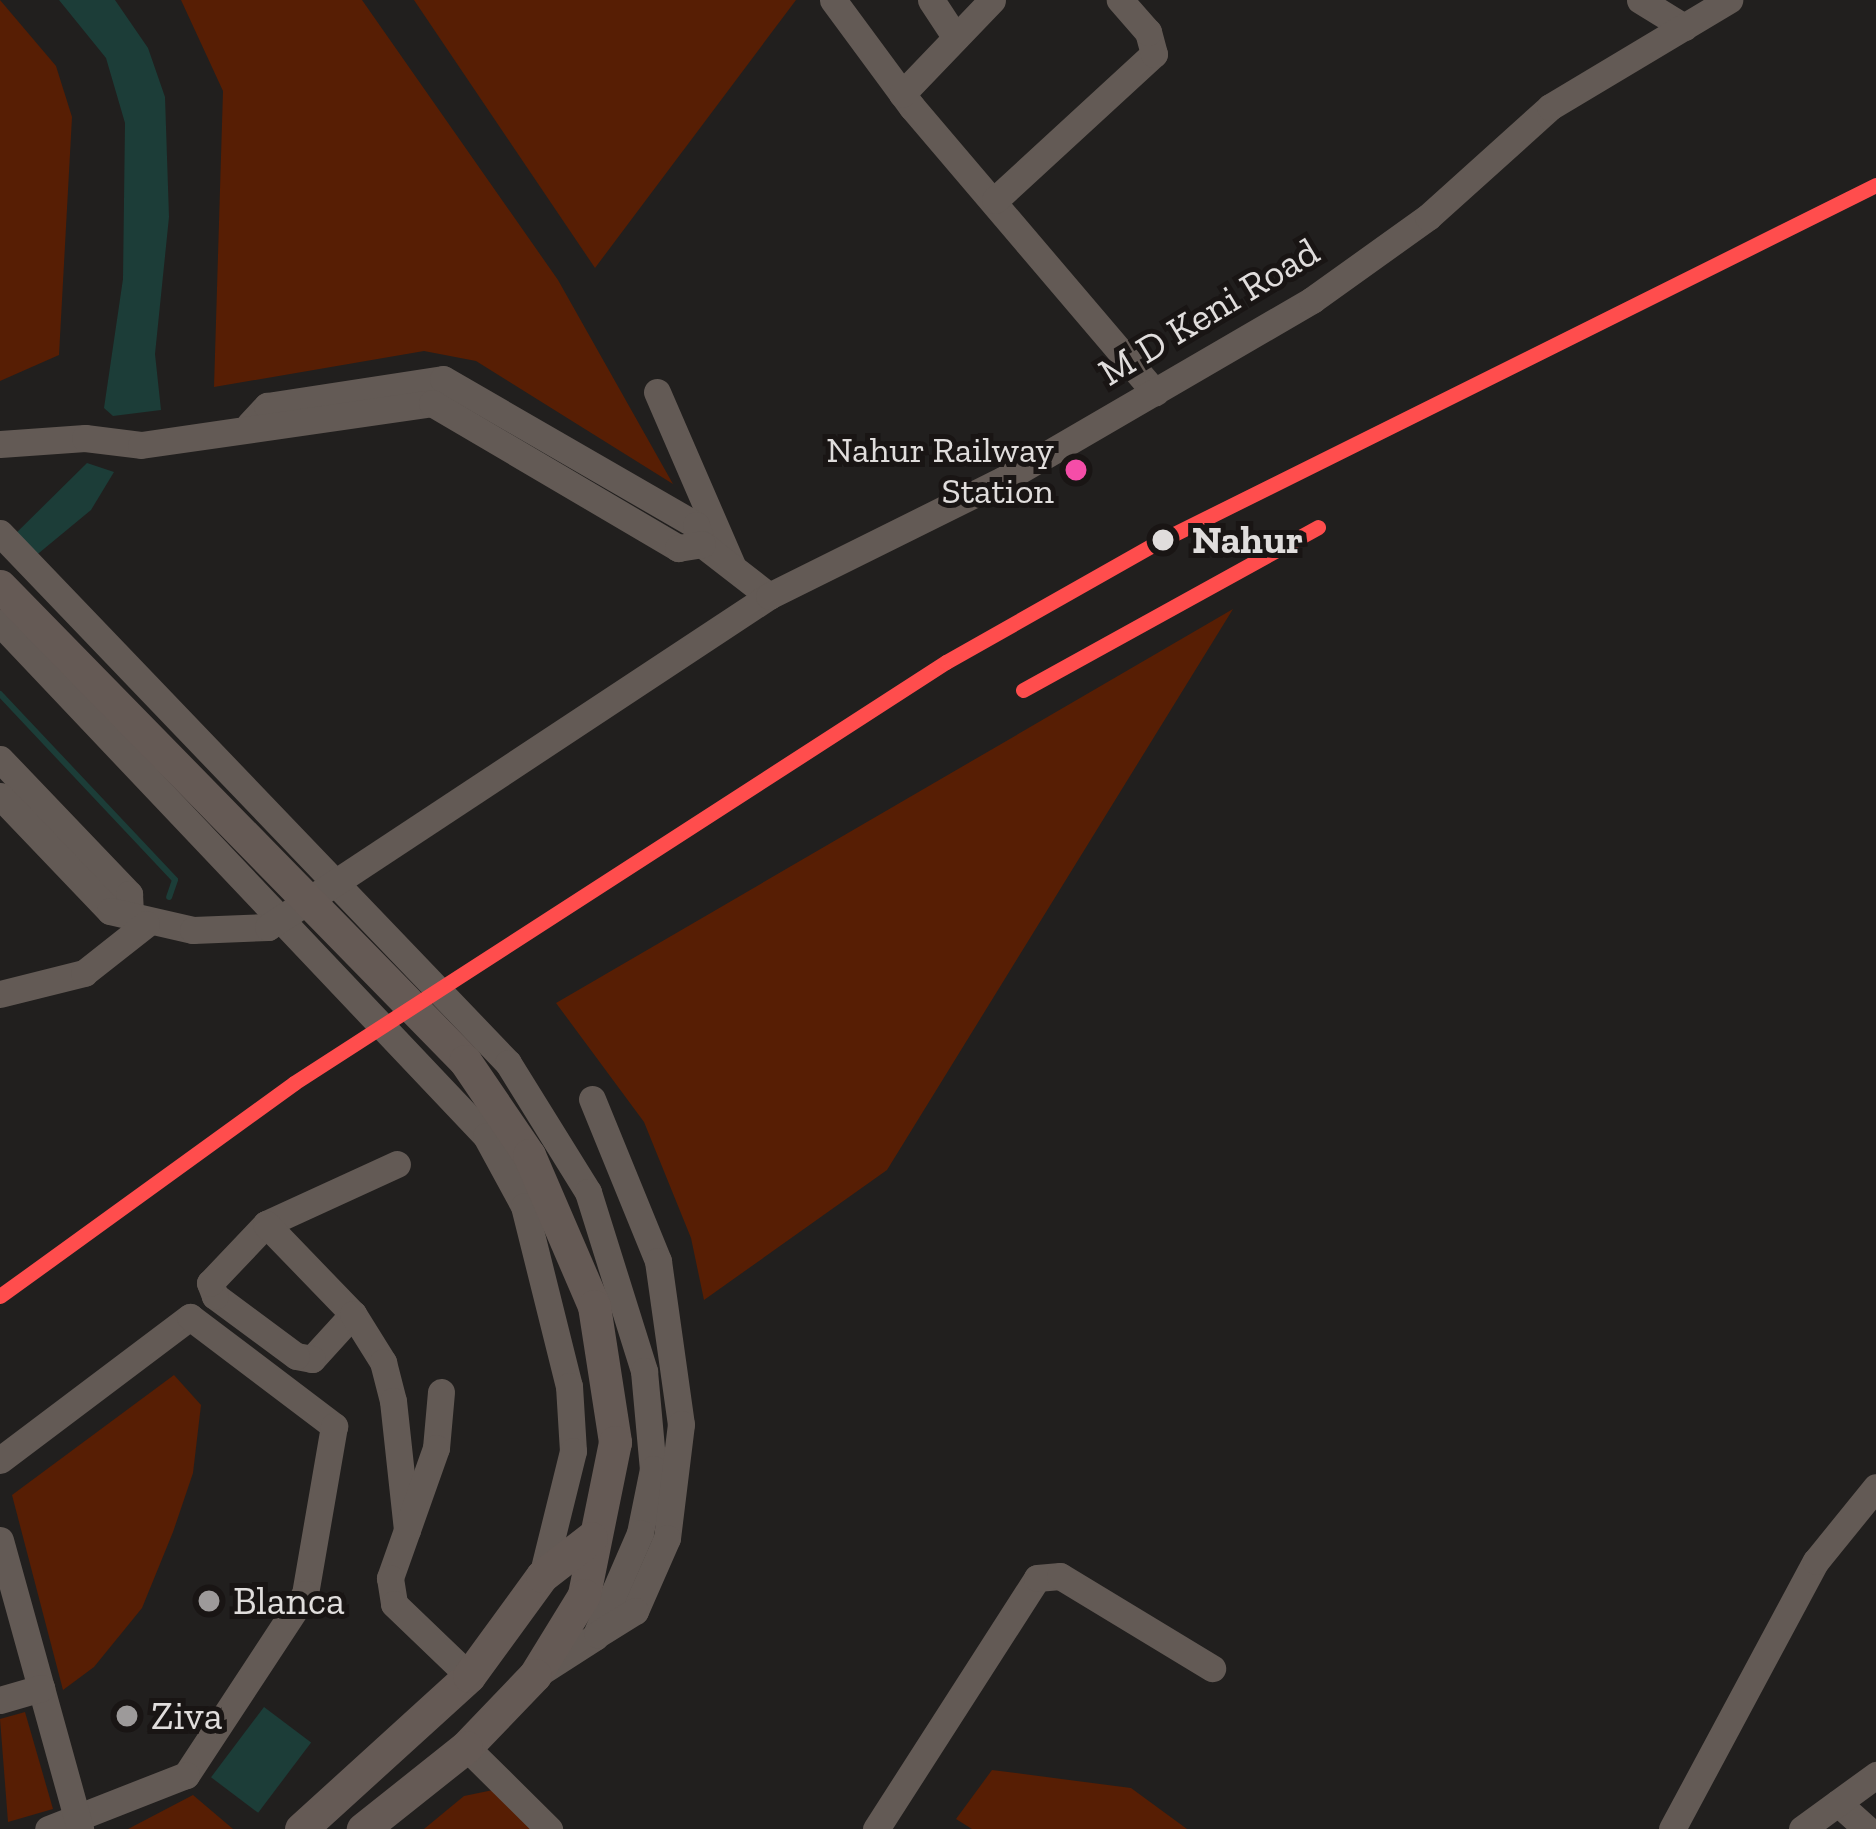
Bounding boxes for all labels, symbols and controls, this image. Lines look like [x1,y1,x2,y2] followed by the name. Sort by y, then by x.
[1091,228,1327,396] street label: M D Keni Road
[826,427,1054,512] place label: Nahur Railway Station
[1065,459,1087,481] marker: Nahur Railway Station
[1192,517,1303,563] place label: Nahur
[1146,523,1180,557] marker: Nahur
[233,1578,345,1624] place label: Blanca
[196,1588,222,1614] marker: Blanca
[151,1693,223,1739] place label: Ziva
[114,1703,140,1729] marker: Ziva

